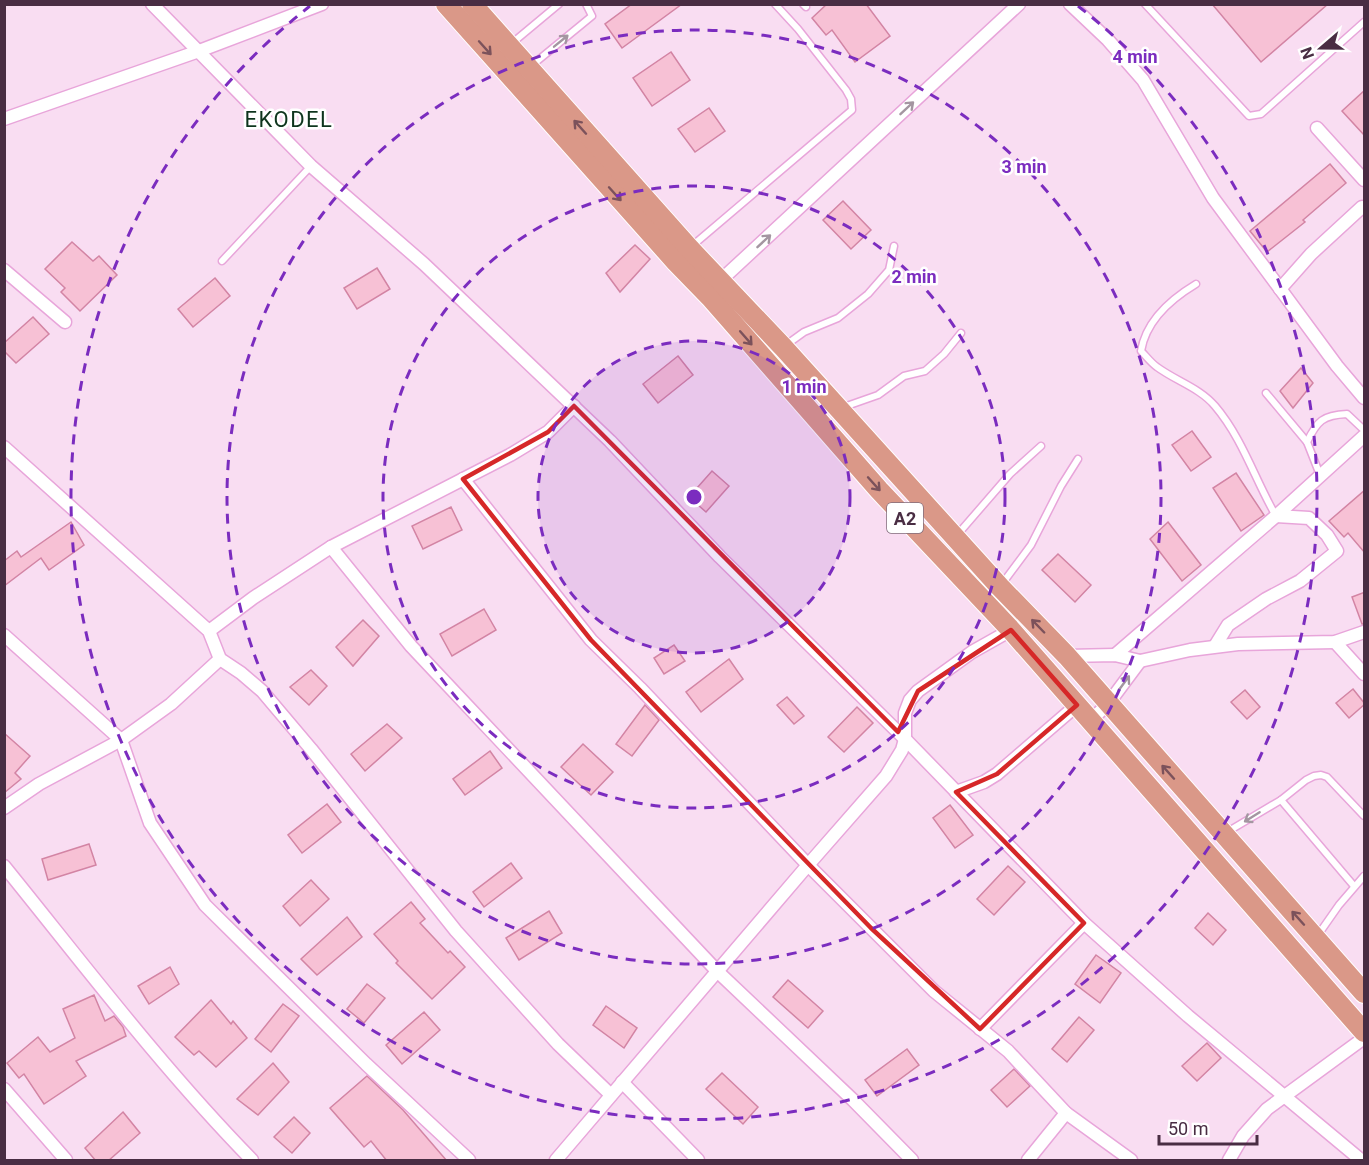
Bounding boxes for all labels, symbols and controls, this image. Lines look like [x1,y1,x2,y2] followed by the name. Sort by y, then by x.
[1291,18,1351,78] north arrow
[552,35,568,48] one-way arrow
[478,40,492,55] one-way arrow
[1297,44,1318,62] text: N
[1112,46,1158,67] text: 4 min
[899,101,914,115] one-way arrow
[245,107,333,132] district label: EKODEL
[573,119,587,134] one-way arrow
[1001,156,1047,177] text: 3 min
[608,186,622,201] one-way arrow
[756,234,771,248] one-way arrow
[891,266,937,287] text: 2 min
[739,330,753,345] one-way arrow
[781,376,827,397] text: 1 min
[867,476,881,491] one-way arrow
[684,487,704,507] centre of rings
[887,503,923,533] road number: A2
[1031,619,1046,634] one-way arrow
[1118,675,1130,691] one-way arrow
[1161,765,1175,780] one-way arrow
[1244,812,1261,824] one-way arrow
[1291,911,1305,926] one-way arrow
[1159,1108,1256,1146] scale bar
[1168,1118,1208,1139] text: 50 m

